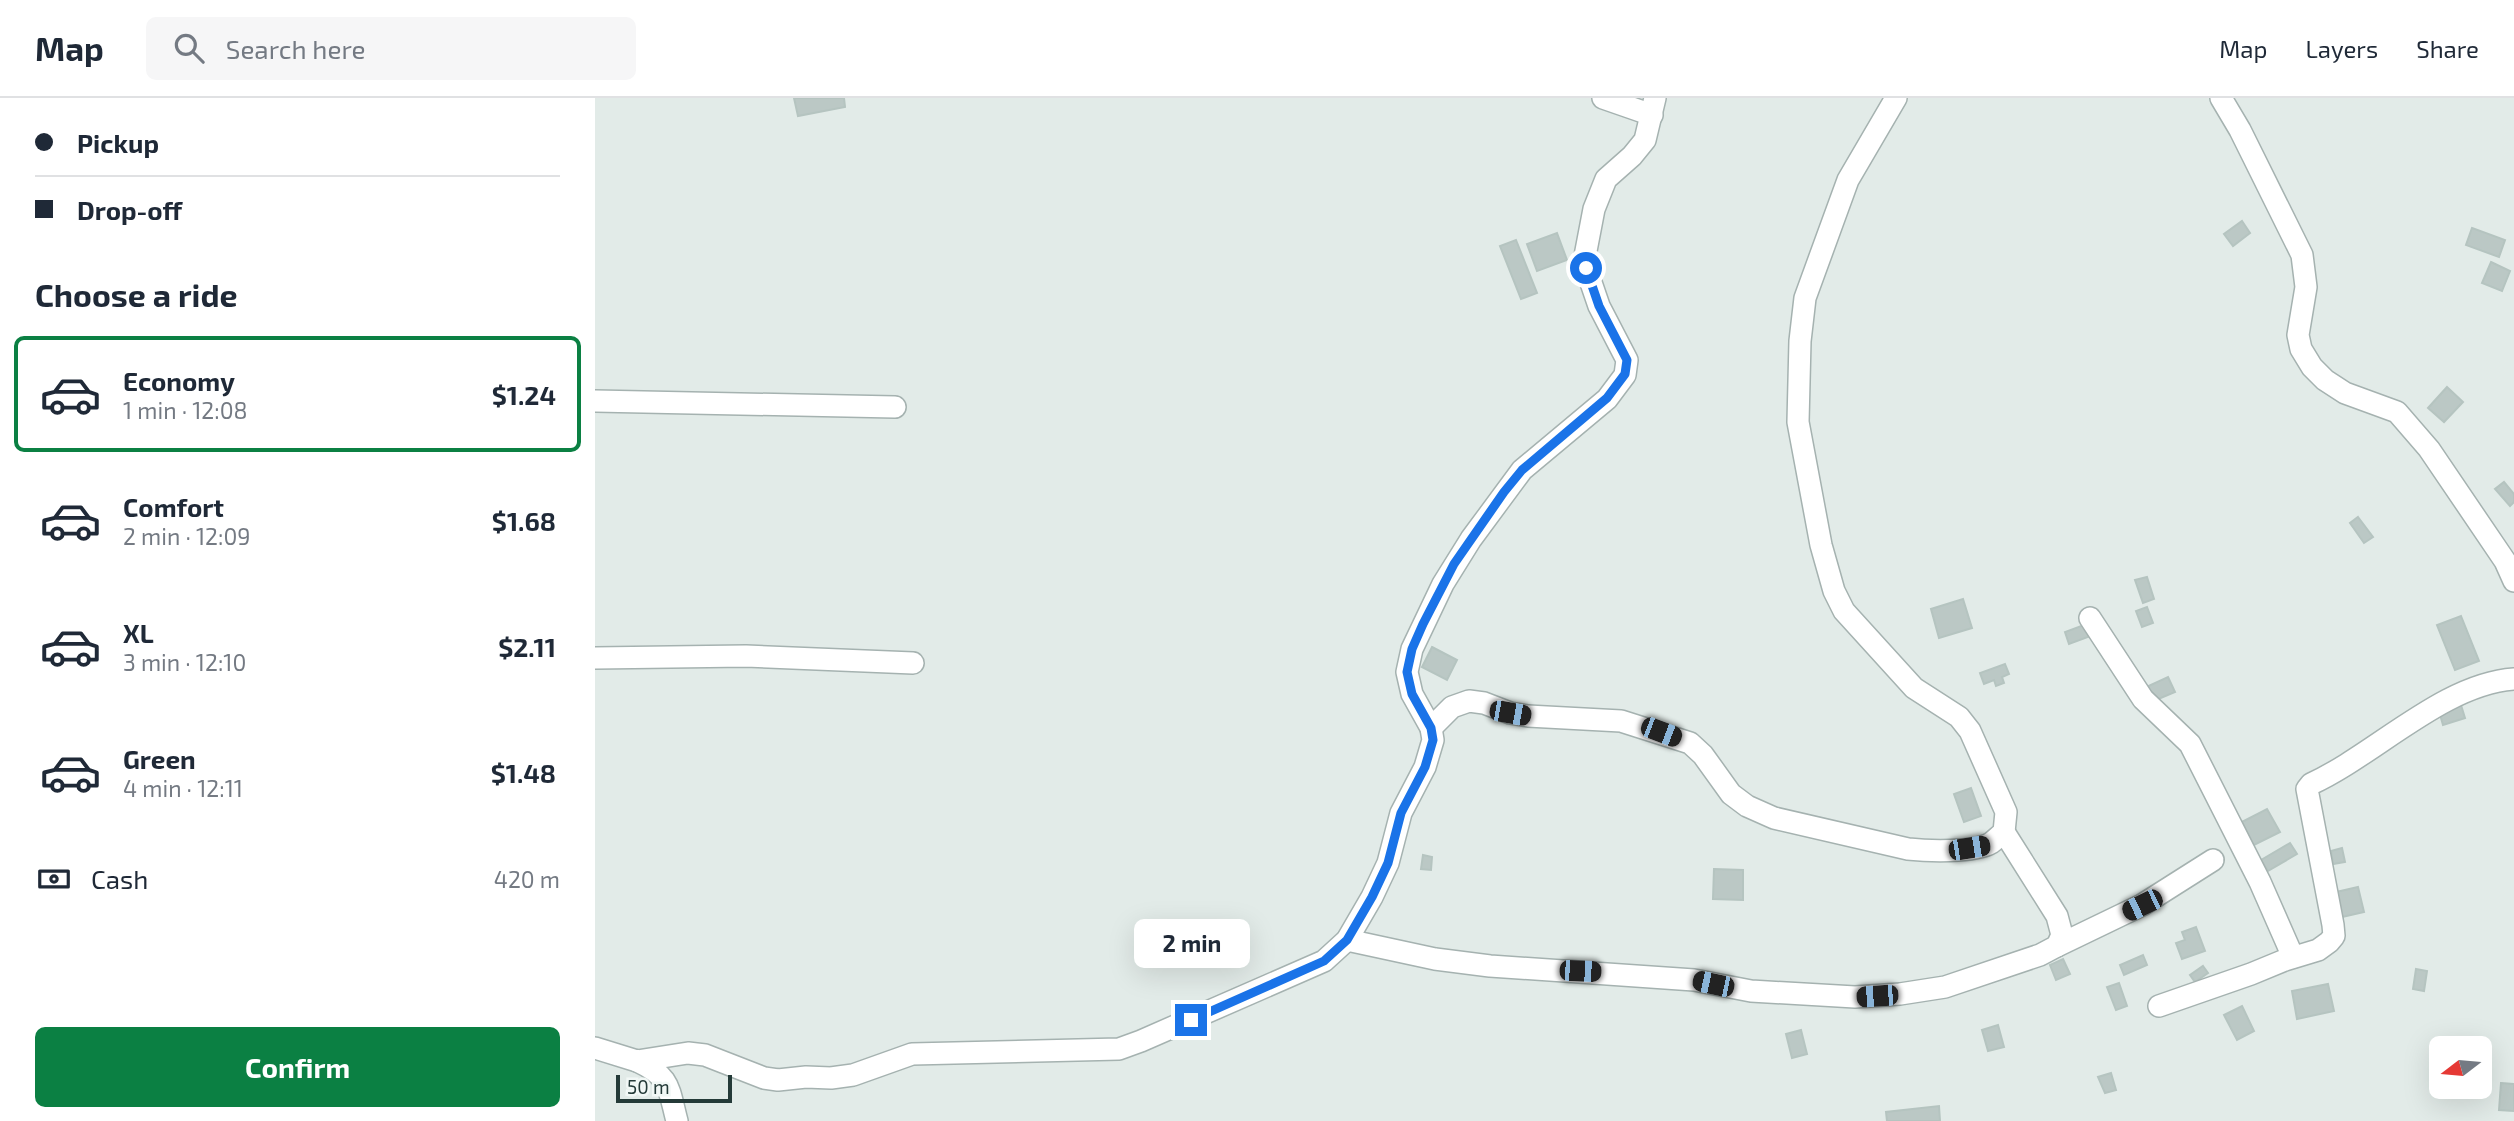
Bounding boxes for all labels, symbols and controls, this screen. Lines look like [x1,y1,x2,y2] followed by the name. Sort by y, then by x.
[146,17,636,80] search box
[35,28,104,68] text: Map
[170,29,208,67] icon: search
[226,33,365,64] text: Search here
[2219,34,2267,63] text: Map
[2305,34,2378,63] text: Layers
[2416,34,2479,63] text: Share
[77,127,159,158] text: Pickup
[77,194,182,225] text: Drop-off
[1570,252,1602,284] route start
[35,275,238,313] text: Choose a ride
[39,363,102,426] icon: car
[123,365,235,396] text: Economy
[492,379,556,410] text: $1.24
[123,396,248,424] text: 1 min · 12:08
[39,489,102,552] icon: car
[123,491,224,522] text: Comfort
[492,505,556,536] text: $1.68
[123,522,251,550] text: 2 min · 12:09
[39,615,102,678] icon: car
[123,617,154,648] text: XL
[498,631,556,662] text: $2.11
[123,648,246,676] text: 3 min · 12:10
[1488,699,1533,727] car
[1638,715,1685,749] car
[39,741,102,804] icon: car
[123,743,196,774] text: Green
[491,757,556,788] text: $1.48
[123,774,243,802] text: 4 min · 12:11
[1947,834,1992,862] car
[35,860,73,898] icon: cash
[91,863,148,894] text: Cash
[494,865,560,893] text: 420 m
[2119,886,2166,924] car
[1133,918,1249,968] callout: 2 min
[1163,929,1221,957] text: 2 min
[1559,960,1602,982] car
[1691,969,1736,999] car
[1856,984,1899,1008] car
[1175,1004,1207,1036] route end
[35,1027,560,1107] button: Confirm
[2429,1036,2492,1099] north arrow
[2429,1036,2492,1099] map controls
[616,1072,731,1104] scale bar
[627,1075,670,1098] text: 50 m

